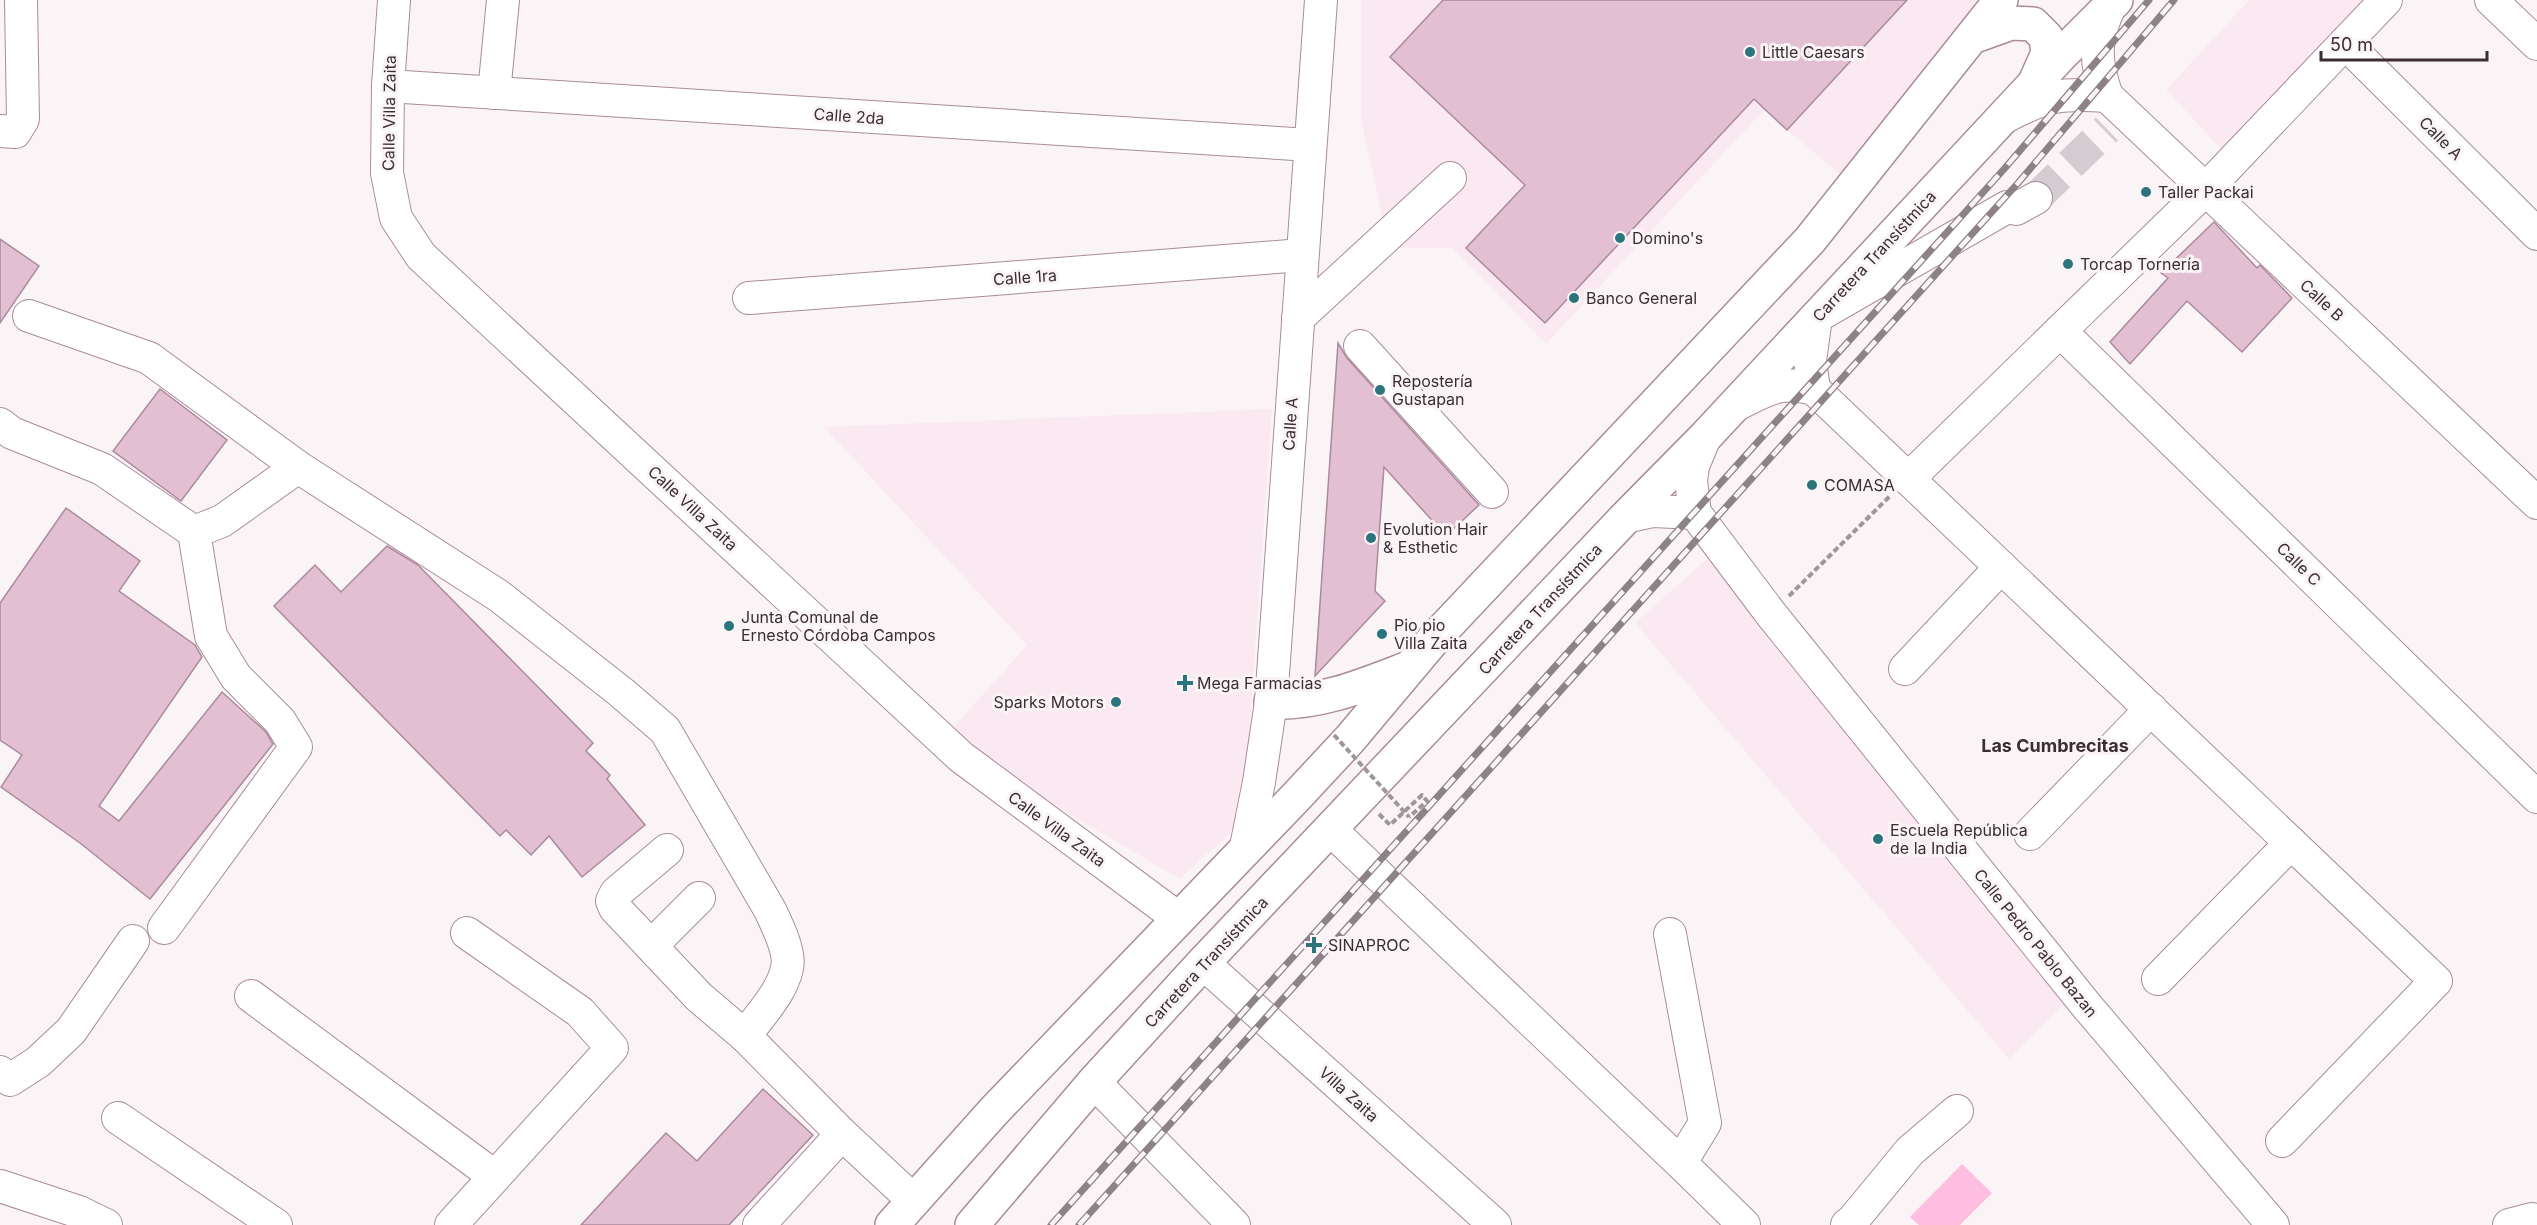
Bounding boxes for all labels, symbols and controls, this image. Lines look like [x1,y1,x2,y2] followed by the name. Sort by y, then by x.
[2321,24,2488,62] scale bar
[2330,34,2373,55] text: 50 m
[1762,42,1865,62] place label: Little Caesars
[1743,45,1757,59] marker: Little Caesars
[378,55,400,171] street label: Calle Villa Zaita
[813,104,885,128] street label: Calle 2da
[2415,112,2467,164] street label: Calle A
[2158,182,2254,202] place label: Taller Packai
[2139,185,2153,199] marker: Taller Packai
[1808,186,1940,326] street label: Carretera Transístmica
[1632,228,1703,248] place label: Domino's
[1613,231,1627,245] marker: Domino's
[2080,254,2200,274] place label: Torcap Tornería
[2061,257,2075,271] marker: Torcap Tornería
[992,265,1058,289] street label: Calle 1ra
[2296,275,2348,325] street label: Calle B
[1586,288,1697,308] place label: Banco General
[1567,291,1581,305] marker: Banco General
[1392,371,1473,409] place label: Repostería Gustapan
[1373,383,1387,397] marker: Repostería Gustapan
[1278,397,1302,451] street label: Calle A
[644,461,742,555] street label: Calle Villa Zaita
[1824,475,1895,495] place label: COMASA
[1805,478,1819,492] marker: COMASA
[1383,519,1488,557] place label: Evolution Hair & Esthetic
[1364,531,1378,545] marker: Evolution Hair & Esthetic
[2273,538,2325,590] street label: Calle C
[1474,539,1606,679] street label: Carretera Transístmica
[741,607,936,645] place label: Junta Comunal de Ernesto Córdoba Campos
[1394,615,1467,653] place label: Pio pio Villa Zaita
[722,619,736,633] marker: Junta Comunal de Ernesto Córdoba Campos
[1375,627,1389,641] marker: Pio pio Villa Zaita
[1197,673,1322,693] place label: Mega Farmacias
[1178,676,1192,690] marker: Mega Farmacias
[994,692,1104,712] place label: Sparks Motors
[1109,695,1123,709] marker: Sparks Motors
[1981,735,2129,756] district label: Las Cumbrecitas
[1004,787,1110,871] street label: Calle Villa Zaita
[1890,820,2028,858] place label: Escuela República de la India
[1871,832,1885,846] marker: Escuela República de la India
[1970,865,2102,1021] street label: Calle Pedro Pablo Bazan
[1140,892,1272,1032] street label: Carretera Transístmica
[1328,935,1410,955] place label: SINAPROC
[1305,936,1323,954] marker: SINAPROC
[1315,1062,1383,1126] street label: Villa Zaita

